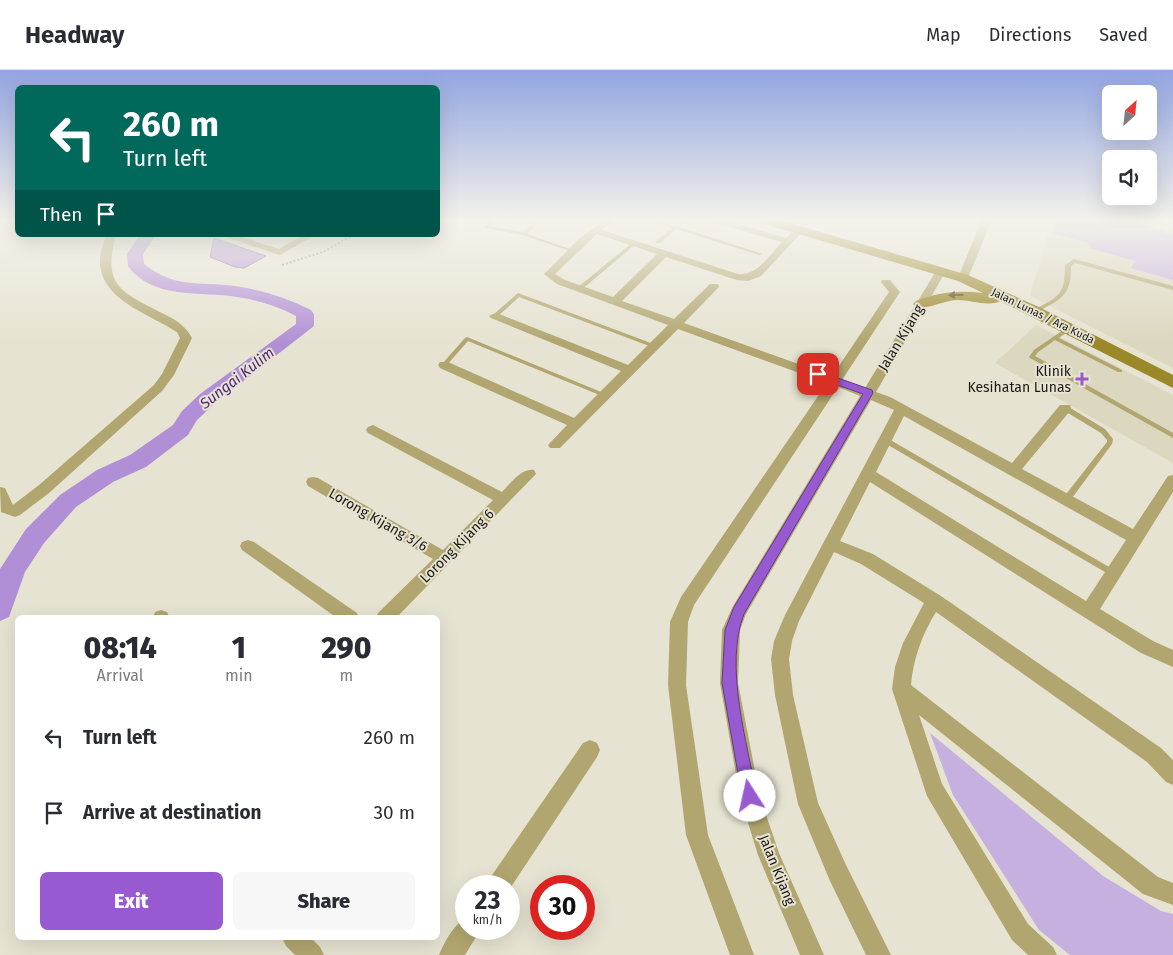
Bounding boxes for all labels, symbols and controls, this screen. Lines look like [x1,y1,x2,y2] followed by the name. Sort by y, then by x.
[25,21,124,49] text: Headway
[926,24,961,46] text: Map
[989,24,1071,46] text: Directions
[1099,24,1148,46] text: Saved
[1102,85,1158,140] north arrow
[1102,85,1157,205] map controls
[123,103,219,145] text: 260 m
[40,105,105,170] icon: left
[123,145,207,172] text: Turn left
[1102,150,1157,205] button: sound
[92,200,120,228] icon: arrive
[40,203,82,226] text: Then
[989,285,1097,347] street label: Jalan Lunas / Ara Kuda
[948,291,964,299] one-way arrow
[875,301,928,374] street label: Jalan Kijang
[196,343,278,413] water label: Sungai Kulim
[797,353,839,395] pin
[804,360,832,388] icon: arrive
[967,363,1072,396] place label: Klinik Kesihatan Lunas
[1075,372,1089,386] marker: Klinik Kesihatan Lunas
[326,485,430,555] street label: Lorong Kijang 3/6
[417,506,497,586] street label: Lorong Kijang 6
[83,630,157,666] text: 08:14
[232,630,246,666] text: 1
[321,630,372,666] text: 290
[97,666,144,685] text: Arrival
[225,666,253,685] text: min
[339,666,353,685] text: m
[40,724,68,752] icon: left
[83,726,157,749] text: Turn left
[364,726,415,749] text: 260 m
[723,769,775,821] position arrow
[40,799,68,827] icon: arrive
[83,801,262,824] text: Arrive at destination
[374,801,415,824] text: 30 m
[755,832,799,908] street label: Jalan Kijang
[40,872,223,930] button: Exit
[233,872,415,930] button: Share
[530,875,595,940] speed limit sign: 30
[475,886,500,916] text: 23
[473,913,502,927] text: km/h

